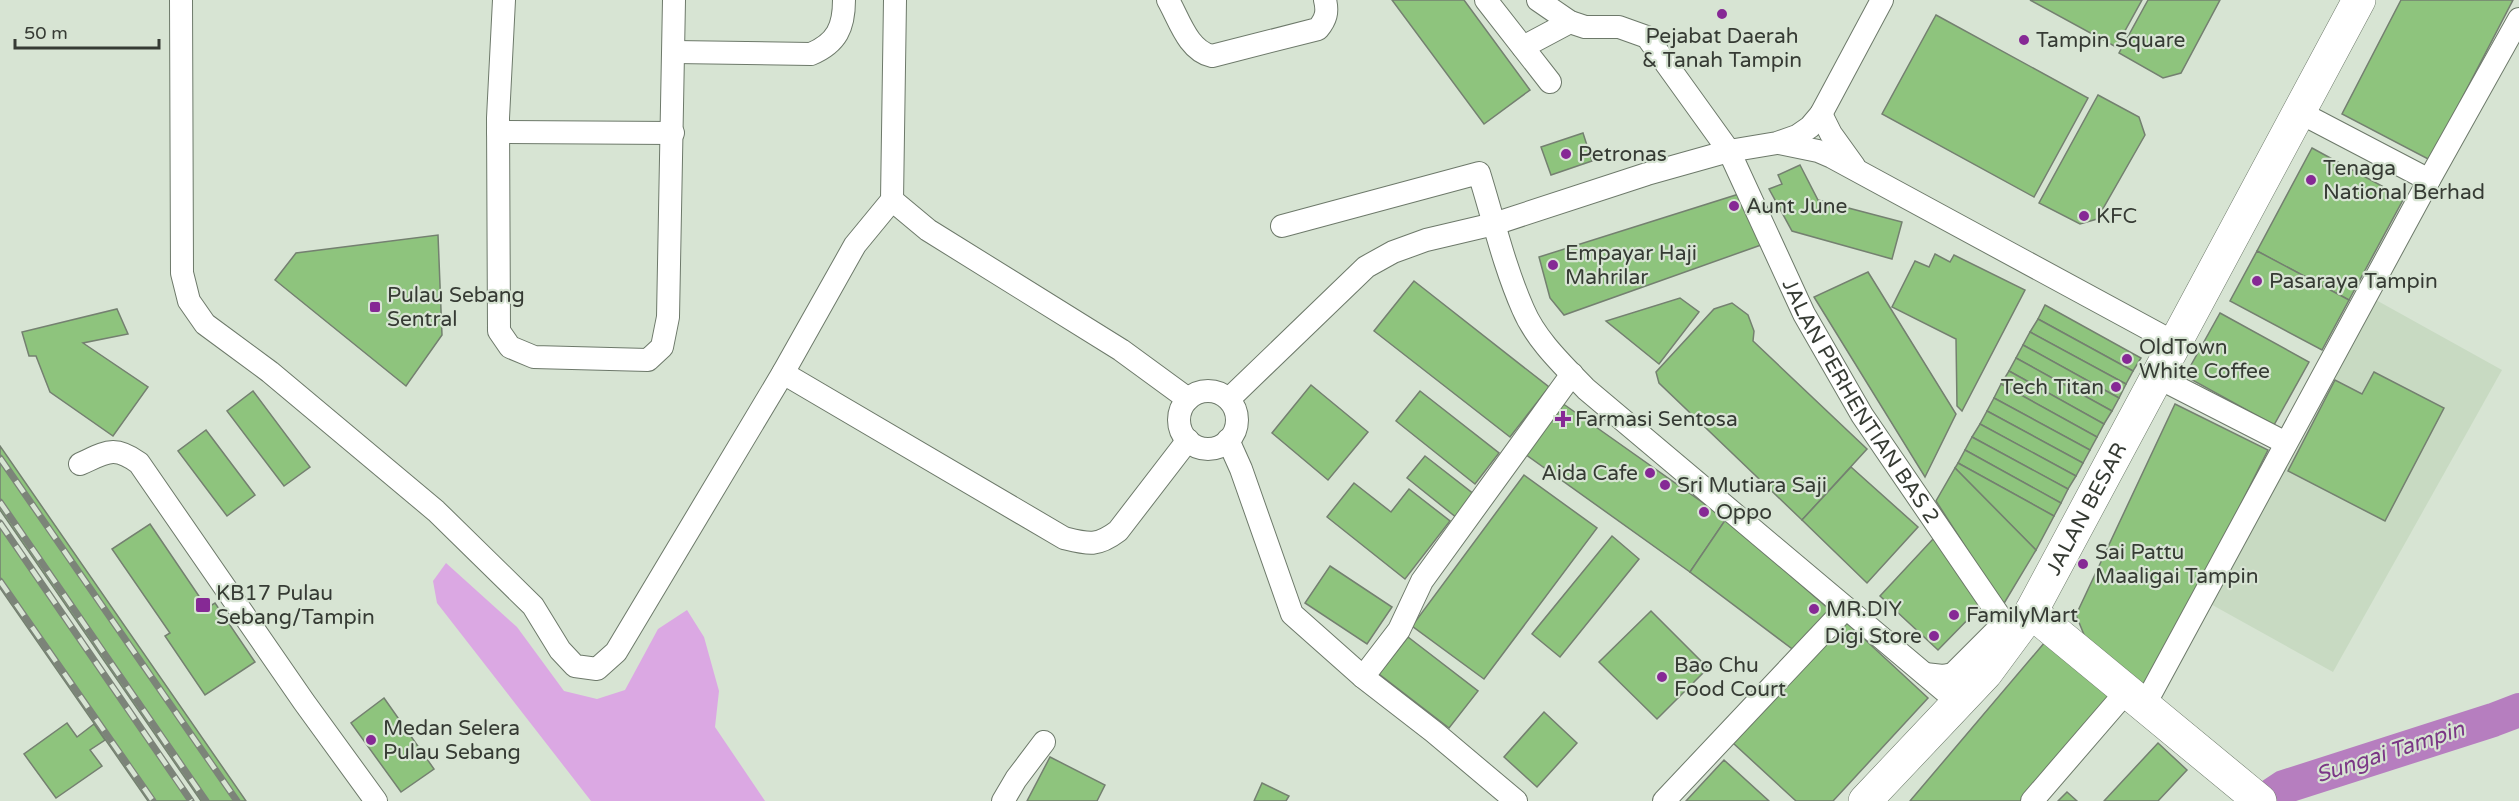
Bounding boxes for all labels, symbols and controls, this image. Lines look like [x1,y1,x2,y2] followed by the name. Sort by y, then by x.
[1715,7,1729,21] marker: Pejabat Daerah & Tanah Tampin
[15,12,159,50] scale bar
[24,22,68,44] text: 50 m
[1642,24,1802,73] place label: Pejabat Daerah & Tanah Tampin
[2036,28,2185,53] place label: Tampin Square
[2017,33,2031,47] marker: Tampin Square
[1578,142,1667,167] place label: Petronas
[1559,147,1573,161] marker: Petronas
[2323,156,2485,205] place label: Tenaga National Berhad
[2304,173,2318,187] marker: Tenaga National Berhad
[1746,194,1848,219] place label: Aunt June
[1727,199,1741,213] marker: Aunt June
[2096,204,2137,229] place label: KFC
[2077,209,2091,223] marker: KFC
[1565,241,1697,290] place label: Empayar Haji Mahrilar
[1546,258,1560,272] marker: Empayar Haji Mahrilar
[2269,269,2438,294] place label: Pasaraya Tampin
[2250,274,2264,288] marker: Pasaraya Tampin
[1777,275,1945,528] street label: JALAN PERHENTIAN BAS 2
[387,283,525,332] place label: Pulau Sebang Sentral
[368,300,382,314] marker: Pulau Sebang Sentral
[2139,335,2270,384] place label: OldTown White Coffee
[2120,352,2134,366] marker: OldTown White Coffee
[2001,375,2104,400] place label: Tech Titan
[2109,380,2123,394] marker: Tech Titan
[1575,407,1738,432] place label: Farmasi Sentosa
[1556,412,1570,426] marker: Farmasi Sentosa
[2041,438,2132,579] street label: JALAN BESAR
[1541,461,1638,486] place label: Aida Cafe
[1643,466,1657,480] marker: Aida Cafe
[1677,473,1827,498] place label: Sri Mutiara Saji
[1658,478,1672,492] marker: Sri Mutiara Saji
[1716,500,1772,525] place label: Oppo
[1697,505,1711,519] marker: Oppo
[2095,540,2259,589] place label: Sai Pattu Maaligai Tampin
[2076,557,2090,571] marker: Sai Pattu Maaligai Tampin
[216,581,375,630] place label: KB17 Pulau Sebang/Tampin
[194,596,212,614] marker: KB17 Pulau Sebang/Tampin
[1826,597,1902,622] place label: MR.DIY
[1807,602,1821,616] marker: MR.DIY
[1966,603,2078,628] place label: FamilyMart
[1947,608,1961,622] marker: FamilyMart
[1825,624,1922,649] place label: Digi Store
[1927,629,1941,643] marker: Digi Store
[1674,653,1786,702] place label: Bao Chu Food Court
[1655,670,1669,684] marker: Bao Chu Food Court
[383,716,521,765] place label: Medan Selera Pulau Sebang
[2312,716,2468,788] water label: Sungai Tampin
[364,733,378,747] marker: Medan Selera Pulau Sebang

